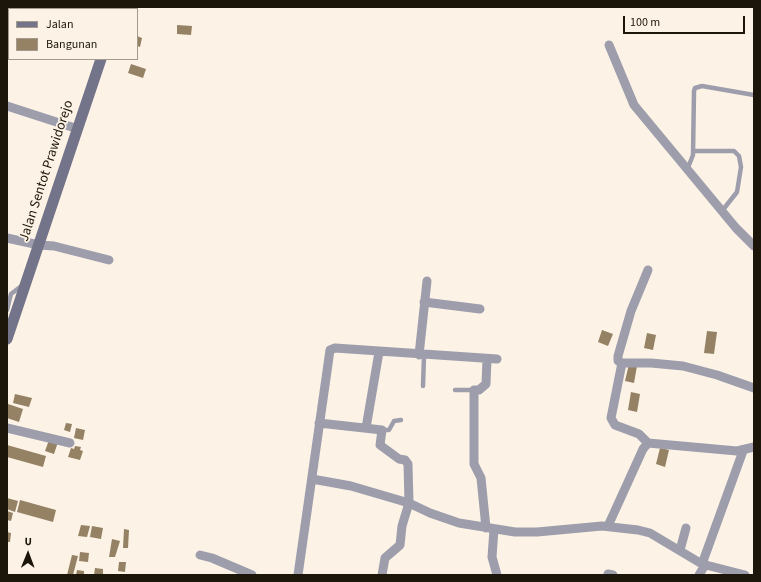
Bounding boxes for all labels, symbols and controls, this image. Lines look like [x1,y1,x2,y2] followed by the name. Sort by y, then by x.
[8,8,138,60] legend
[625,8,747,34] scale bar
[630,14,660,31] text: 100 m
[46,16,73,33] text: Jalan
[46,36,97,53] text: Bangunan
[16,98,78,244] street label: Jalan Sentot Prawidorejo
[8,534,48,574] north arrow
[24,534,32,549] text: U

